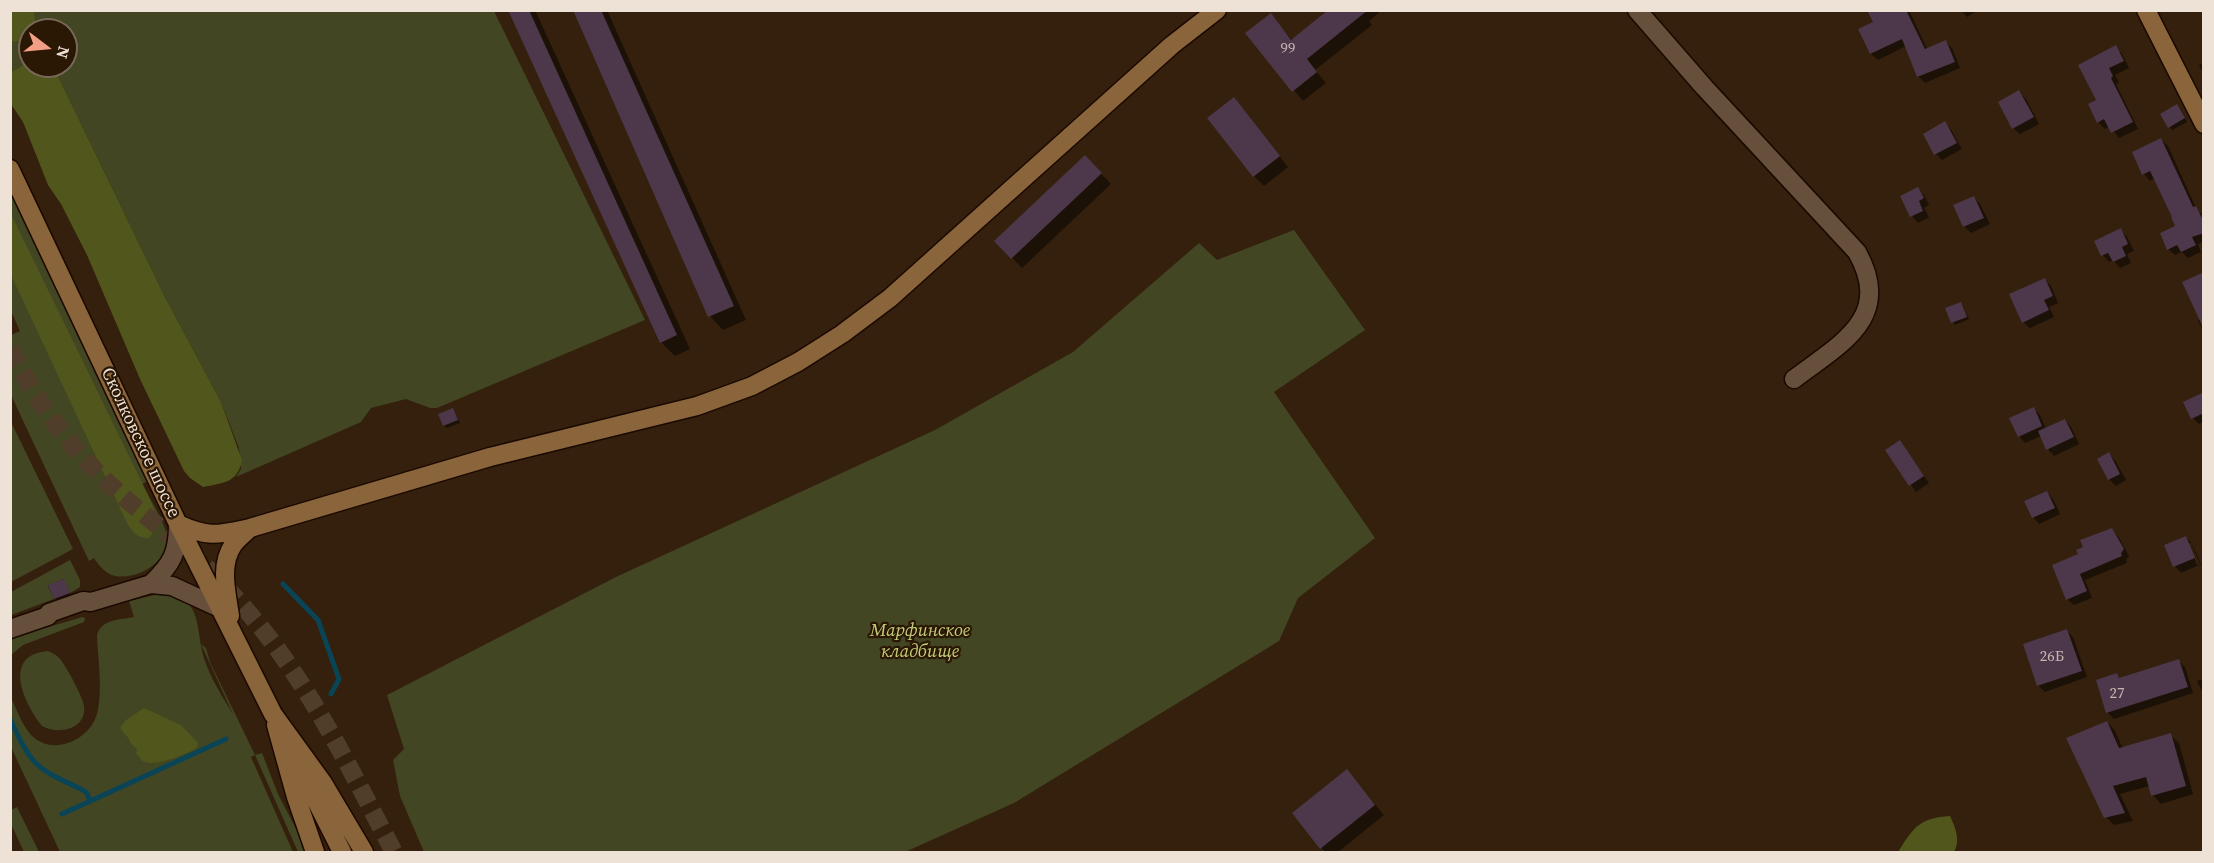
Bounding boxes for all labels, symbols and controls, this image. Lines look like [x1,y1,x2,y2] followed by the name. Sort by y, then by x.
[18,18,78,78] north arrow
[1281,40,1295,58] house number: 99
[51,44,76,61] text: N
[96,365,184,521] street label: Сколковское шоссе
[870,620,970,662] park label: Марфинское кладбище
[2040,648,2064,666] house number: 26Б
[2110,685,2124,703] house number: 27

